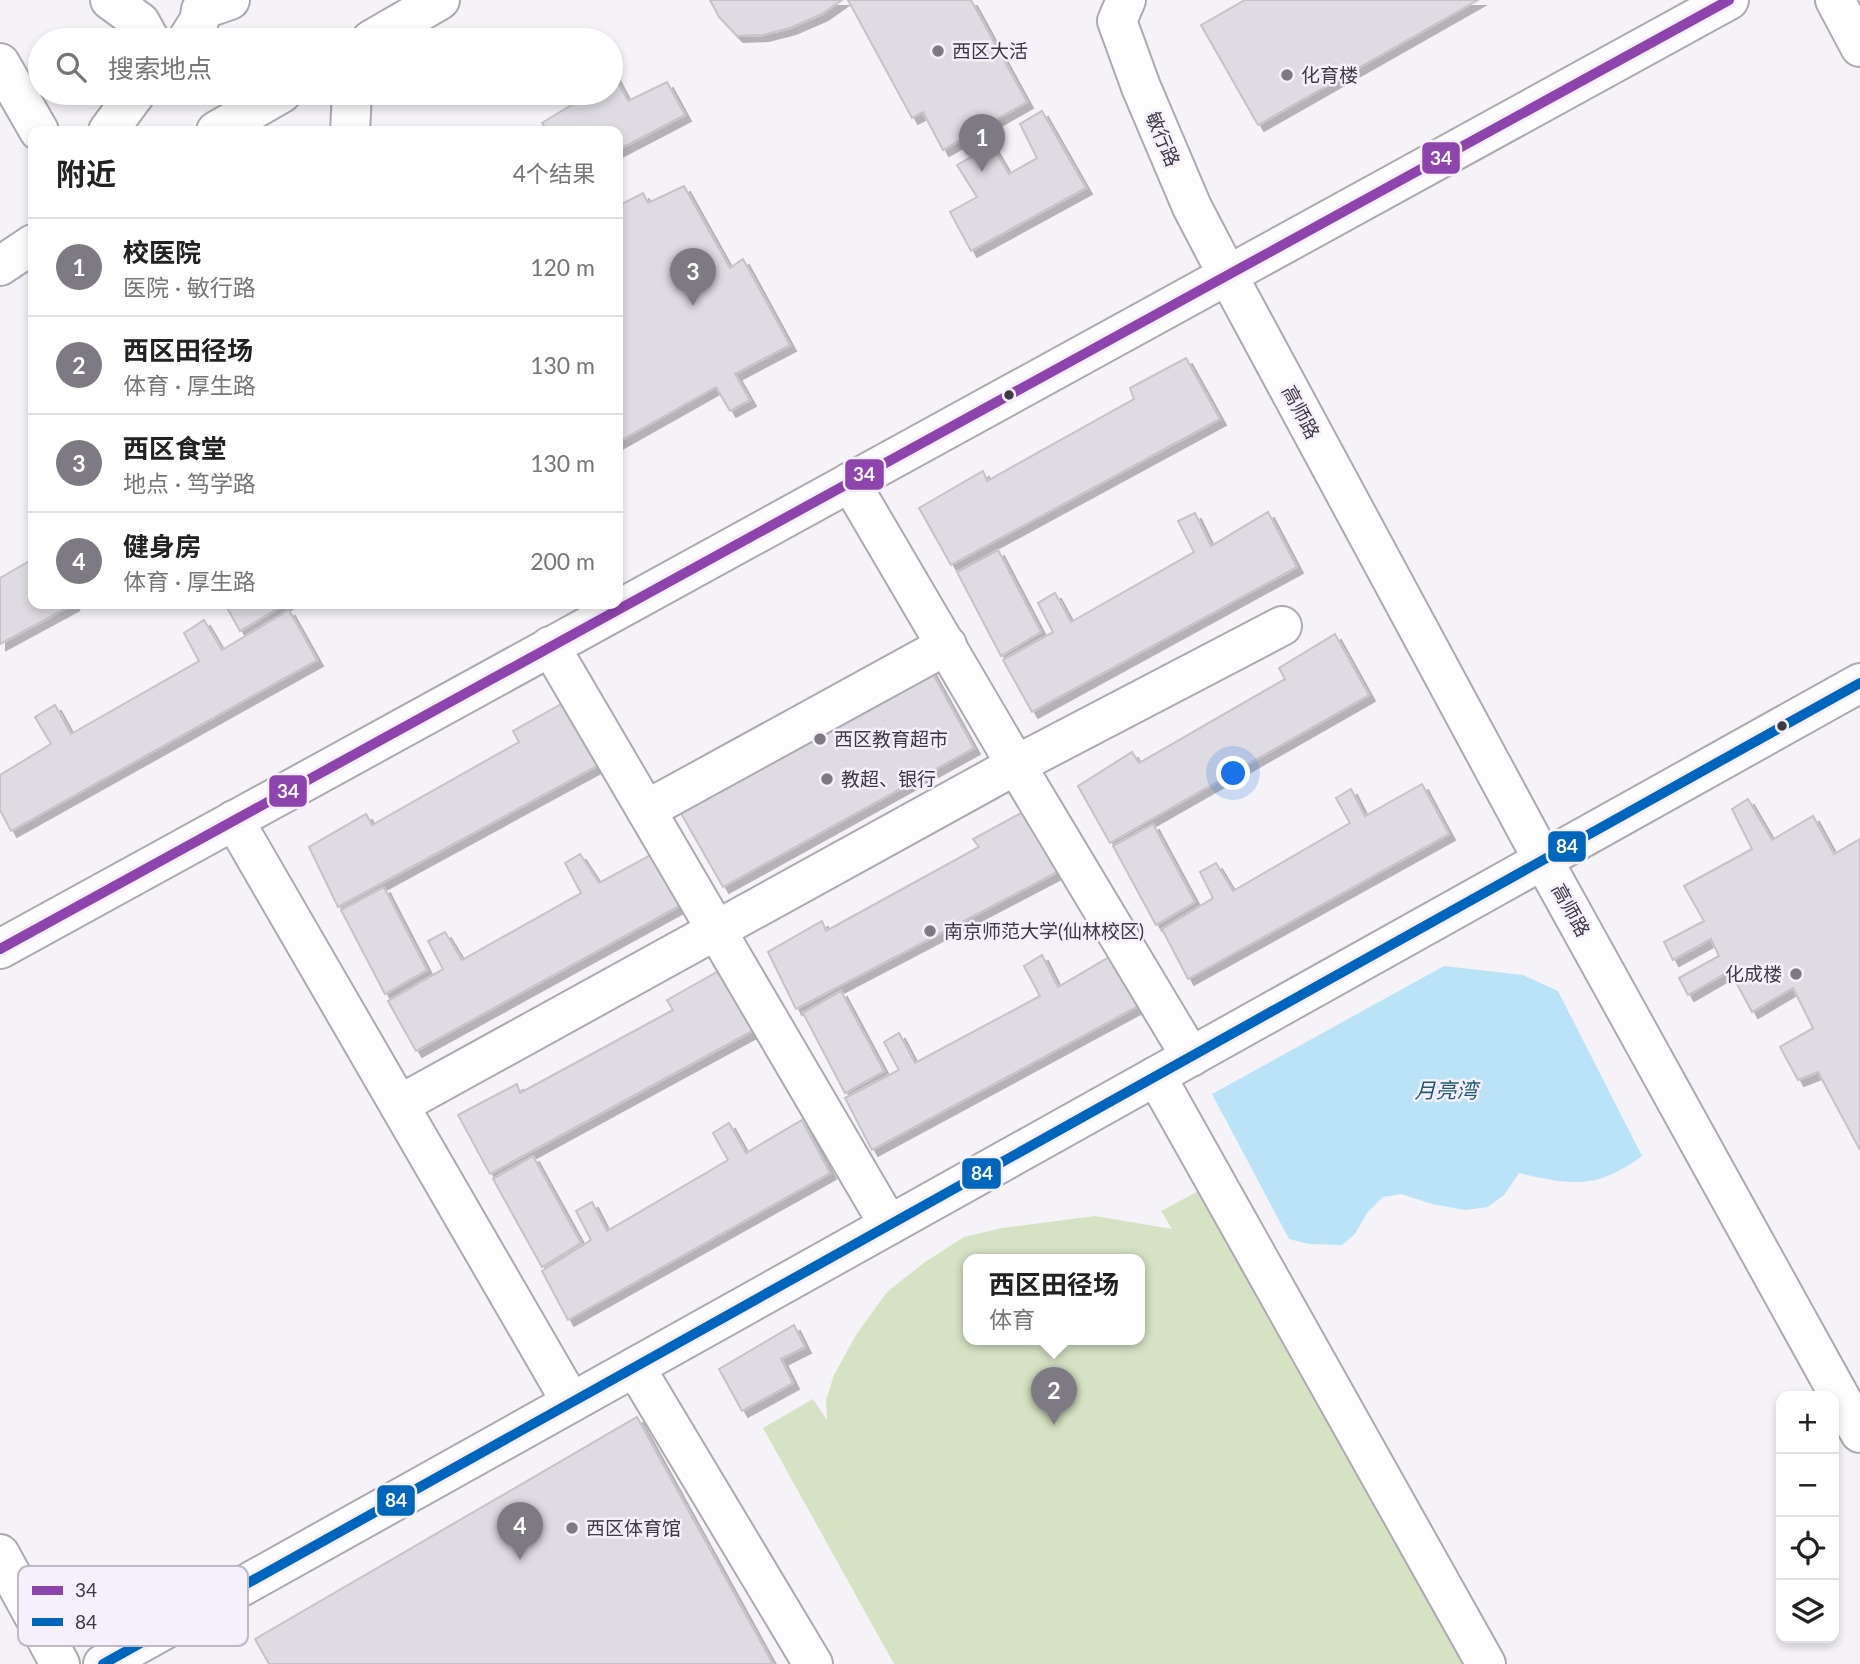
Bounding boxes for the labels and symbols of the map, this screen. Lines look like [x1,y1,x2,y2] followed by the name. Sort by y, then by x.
[952,39,1028,62] place label: 西区大活
[930,43,946,59] marker: 西区大活
[1301,63,1358,86] place label: 化育楼
[1279,67,1295,83] marker: 化育楼
[1142,108,1185,170] street label: 敏行路
[959,114,1005,172] pin: 1
[1421,141,1461,175] line badge: 34
[1430,146,1452,169] text: 34
[670,248,716,306] pin: 3
[1278,381,1325,442] street label: 高师路
[1002,388,1016,402] unlabelled marker
[844,458,885,491] line badge: 34
[853,462,875,485] text: 34
[1775,719,1789,733] unlabelled marker
[834,727,948,750] place label: 西区教育超市
[812,731,828,747] marker: 西区教育超市
[1216,756,1250,790] your location
[841,767,936,790] place label: 教超、银行
[819,771,835,787] marker: 教超、银行
[268,774,308,808] line badge: 34
[277,779,299,802] text: 34
[1547,830,1587,863] line badge: 84
[1556,834,1578,857] text: 84
[1548,879,1595,940] street label: 高师路
[944,919,1144,942] place label: 南京师范大学(仙林校区)
[922,923,938,939] marker: 南京师范大学(仙林校区)
[1725,962,1782,985] place label: 化成楼
[1788,966,1804,982] marker: 化成楼
[1415,1077,1480,1102] water label: 月亮湾
[961,1157,1002,1190] line badge: 84
[971,1161,993,1184] text: 84
[1031,1367,1077,1425] pin: 2
[376,1484,416,1517] line badge: 84
[385,1488,407,1511] text: 84
[497,1502,543,1560] pin: 4
[586,1516,681,1539] place label: 西区体育馆
[564,1520,580,1536] marker: 西区体育馆
[18,1566,248,1646] legend
[75,1578,97,1601] text: 34
[75,1610,97,1633] text: 84

